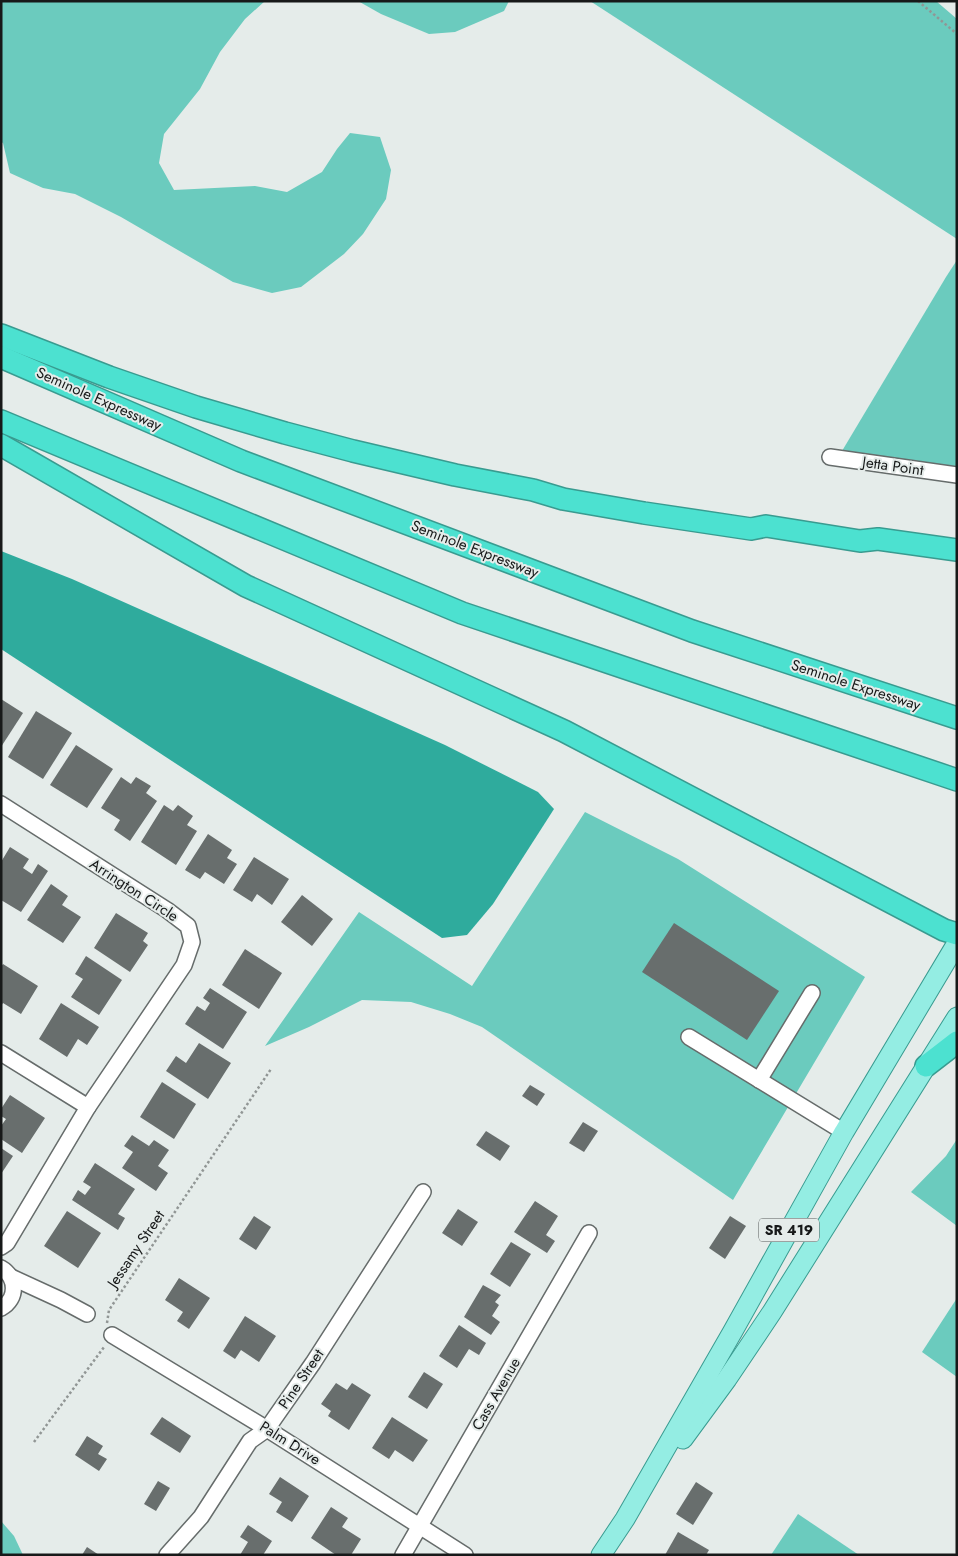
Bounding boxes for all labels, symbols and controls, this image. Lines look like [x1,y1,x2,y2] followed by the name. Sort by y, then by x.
[33,361,165,437] street label: Seminole Expressway
[859,451,925,481] street label: Jetta Point
[408,515,542,584] street label: Seminole Expressway
[788,654,924,716] street label: Seminole Expressway
[85,853,183,927] street label: Arrington Circle
[101,1206,170,1294] street label: Jessamy Street
[759,1218,819,1242] road number: SR 419
[273,1344,329,1413] street label: Pine Street
[466,1353,526,1434] street label: Cass Avenue
[255,1416,325,1470] street label: Palm Drive

